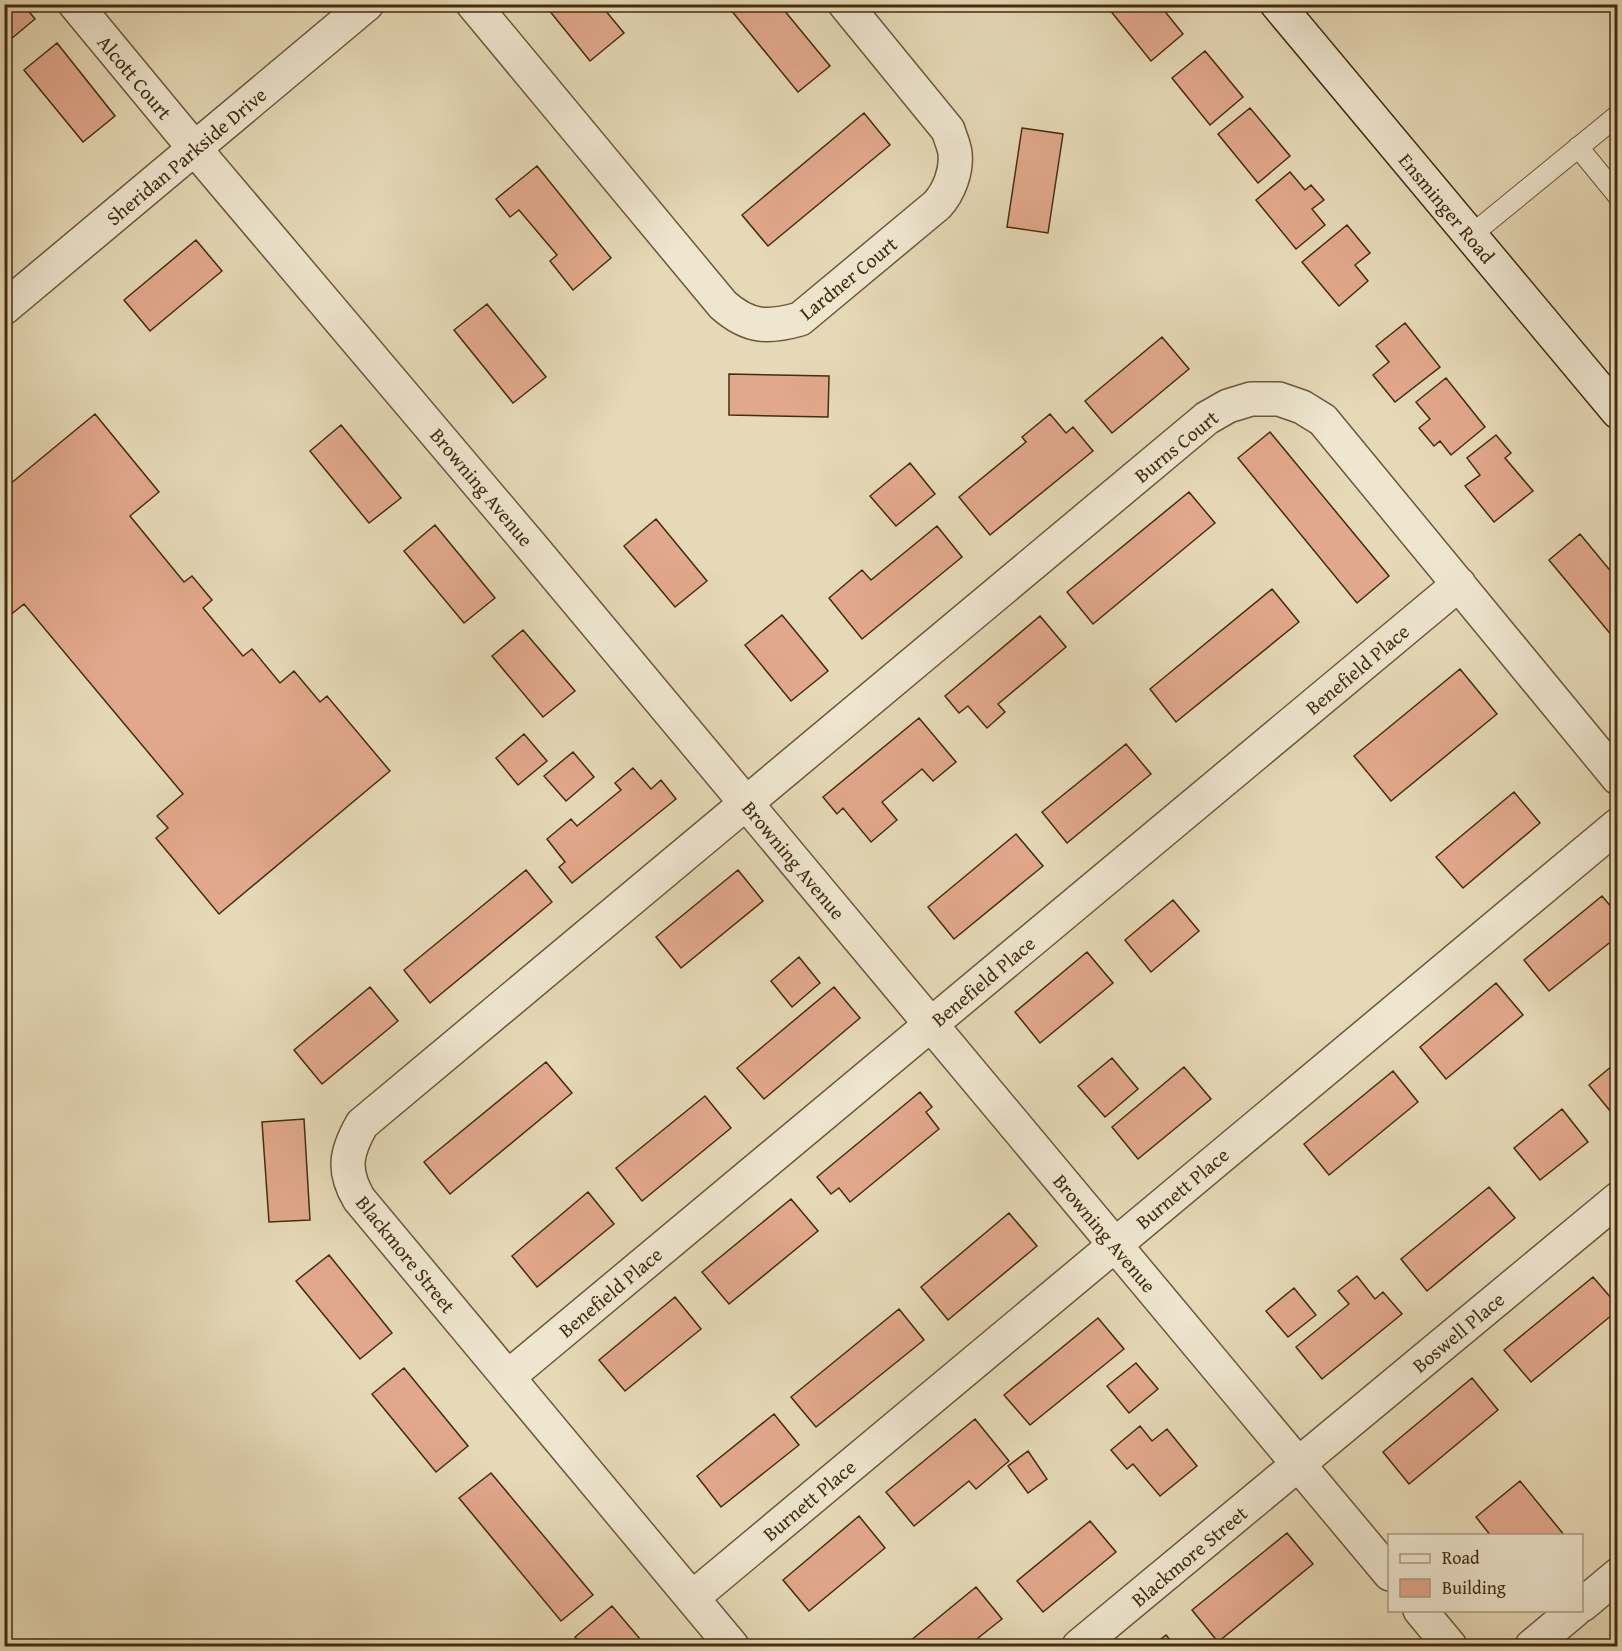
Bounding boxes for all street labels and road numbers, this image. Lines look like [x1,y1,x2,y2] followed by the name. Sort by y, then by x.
[91,28,179,126] street label: Alcott Court
[100,80,272,232] street label: Sheridan Parkside Drive
[1392,146,1502,270] street label: Ensminger Road
[793,229,903,327] street label: Lardner Court
[1128,403,1224,489] street label: Burns Court
[424,421,540,553] street label: Browning Avenue
[1299,617,1415,721] street label: Benefield Place
[736,794,852,926] street label: Browning Avenue
[925,929,1041,1033] street label: Benefield Place
[1129,1140,1235,1236] street label: Burnett Place
[1047,1167,1163,1299] street label: Browning Avenue
[349,1189,463,1319] street label: Blackmore Street
[552,1240,668,1344] street label: Benefield Place
[1406,1285,1510,1379] street label: Boswell Place
[756,1452,862,1548] street label: Burnett Place
[1125,1499,1253,1613] street label: Blackmore Street

